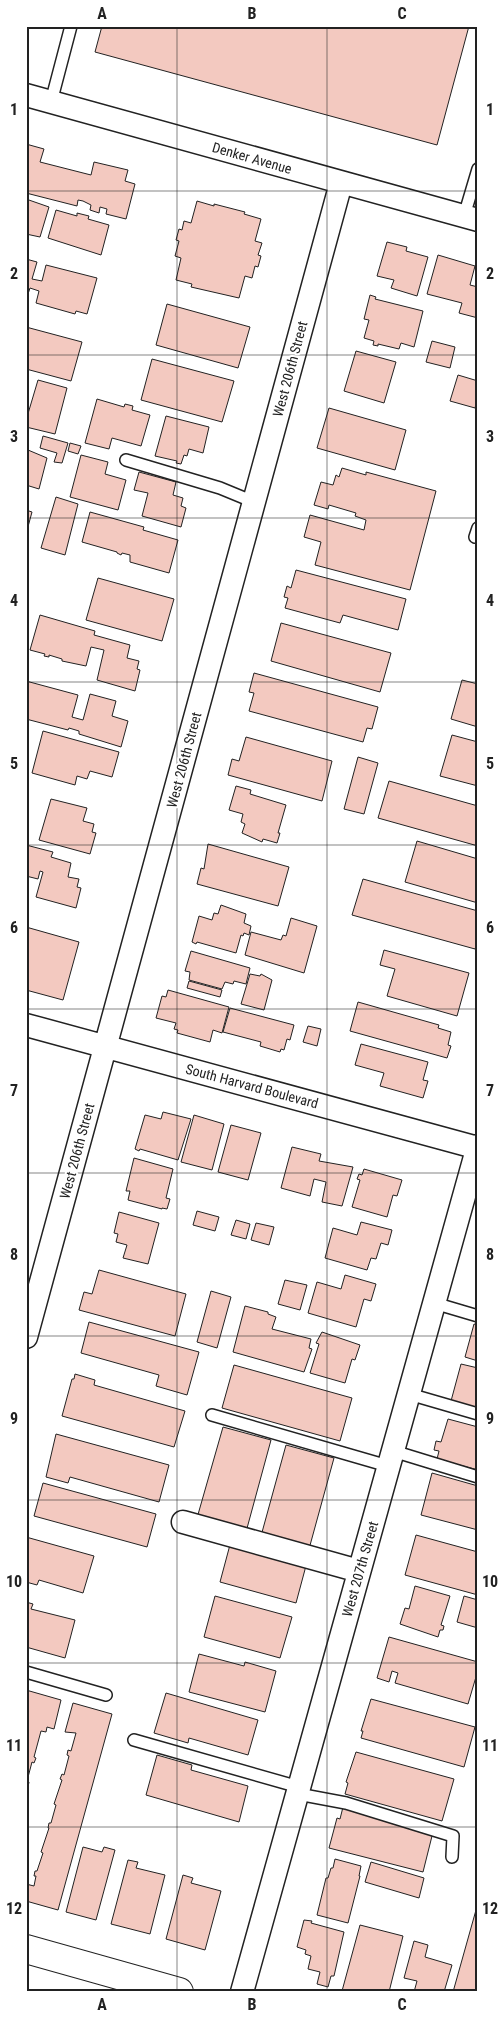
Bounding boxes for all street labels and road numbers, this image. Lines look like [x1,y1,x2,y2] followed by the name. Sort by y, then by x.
[210,139,294,177] street label: Denker Avenue
[270,319,310,419] street label: West 206th Street
[164,710,204,810] street label: West 206th Street
[184,1061,320,1111] street label: South Harvard Boulevard
[57,1101,97,1201] street label: West 206th Street
[339,1519,381,1619] street label: West 207th Street

